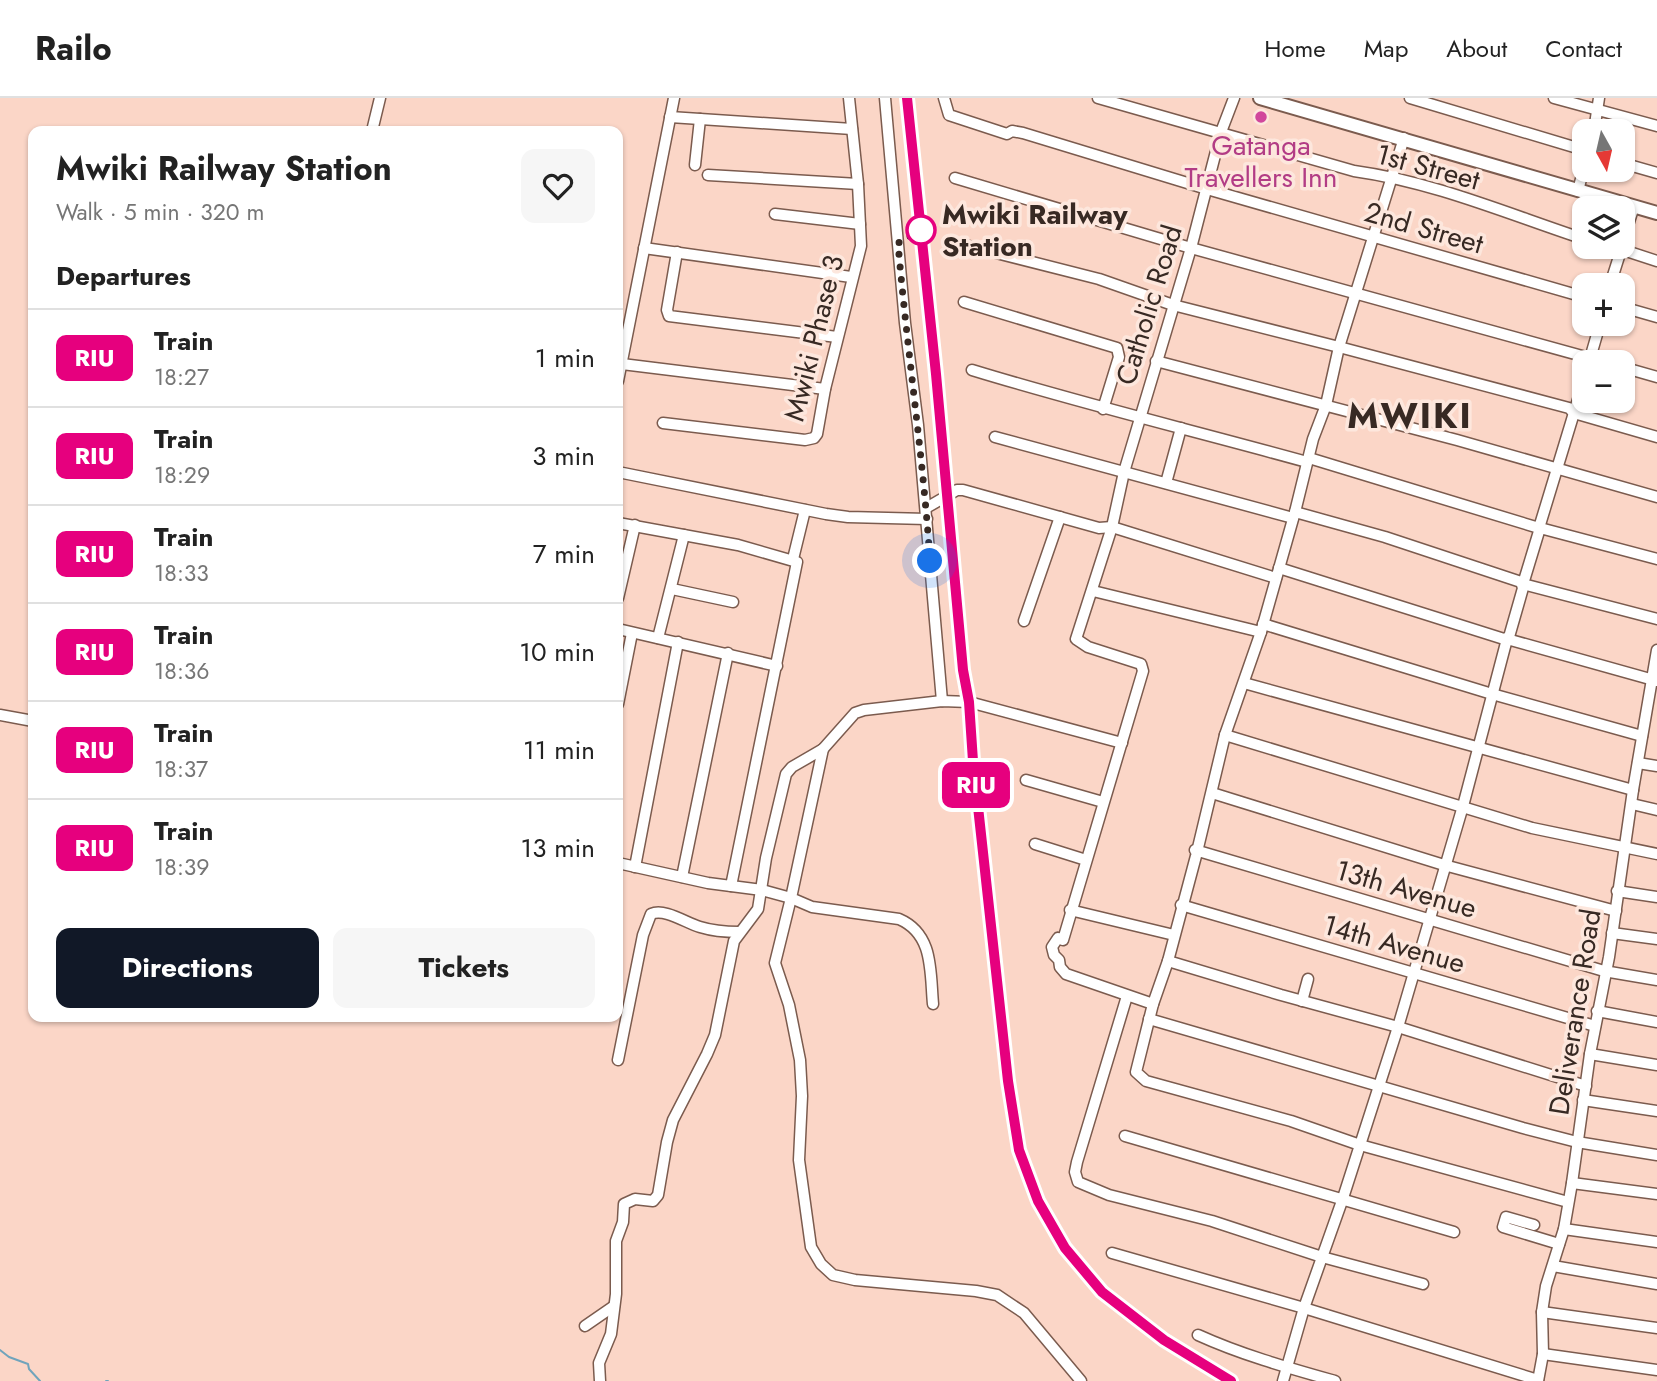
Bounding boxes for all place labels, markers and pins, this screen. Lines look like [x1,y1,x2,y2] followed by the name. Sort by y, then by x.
[1253,109,1269,125] marker: Gatanga Travellers Inn
[1185,125,1337,198] place label: Gatanga Travellers Inn
[942,194,1128,267] place label: Mwiki Railway Station
[906,215,936,245] marker: Mwiki Railway Station

